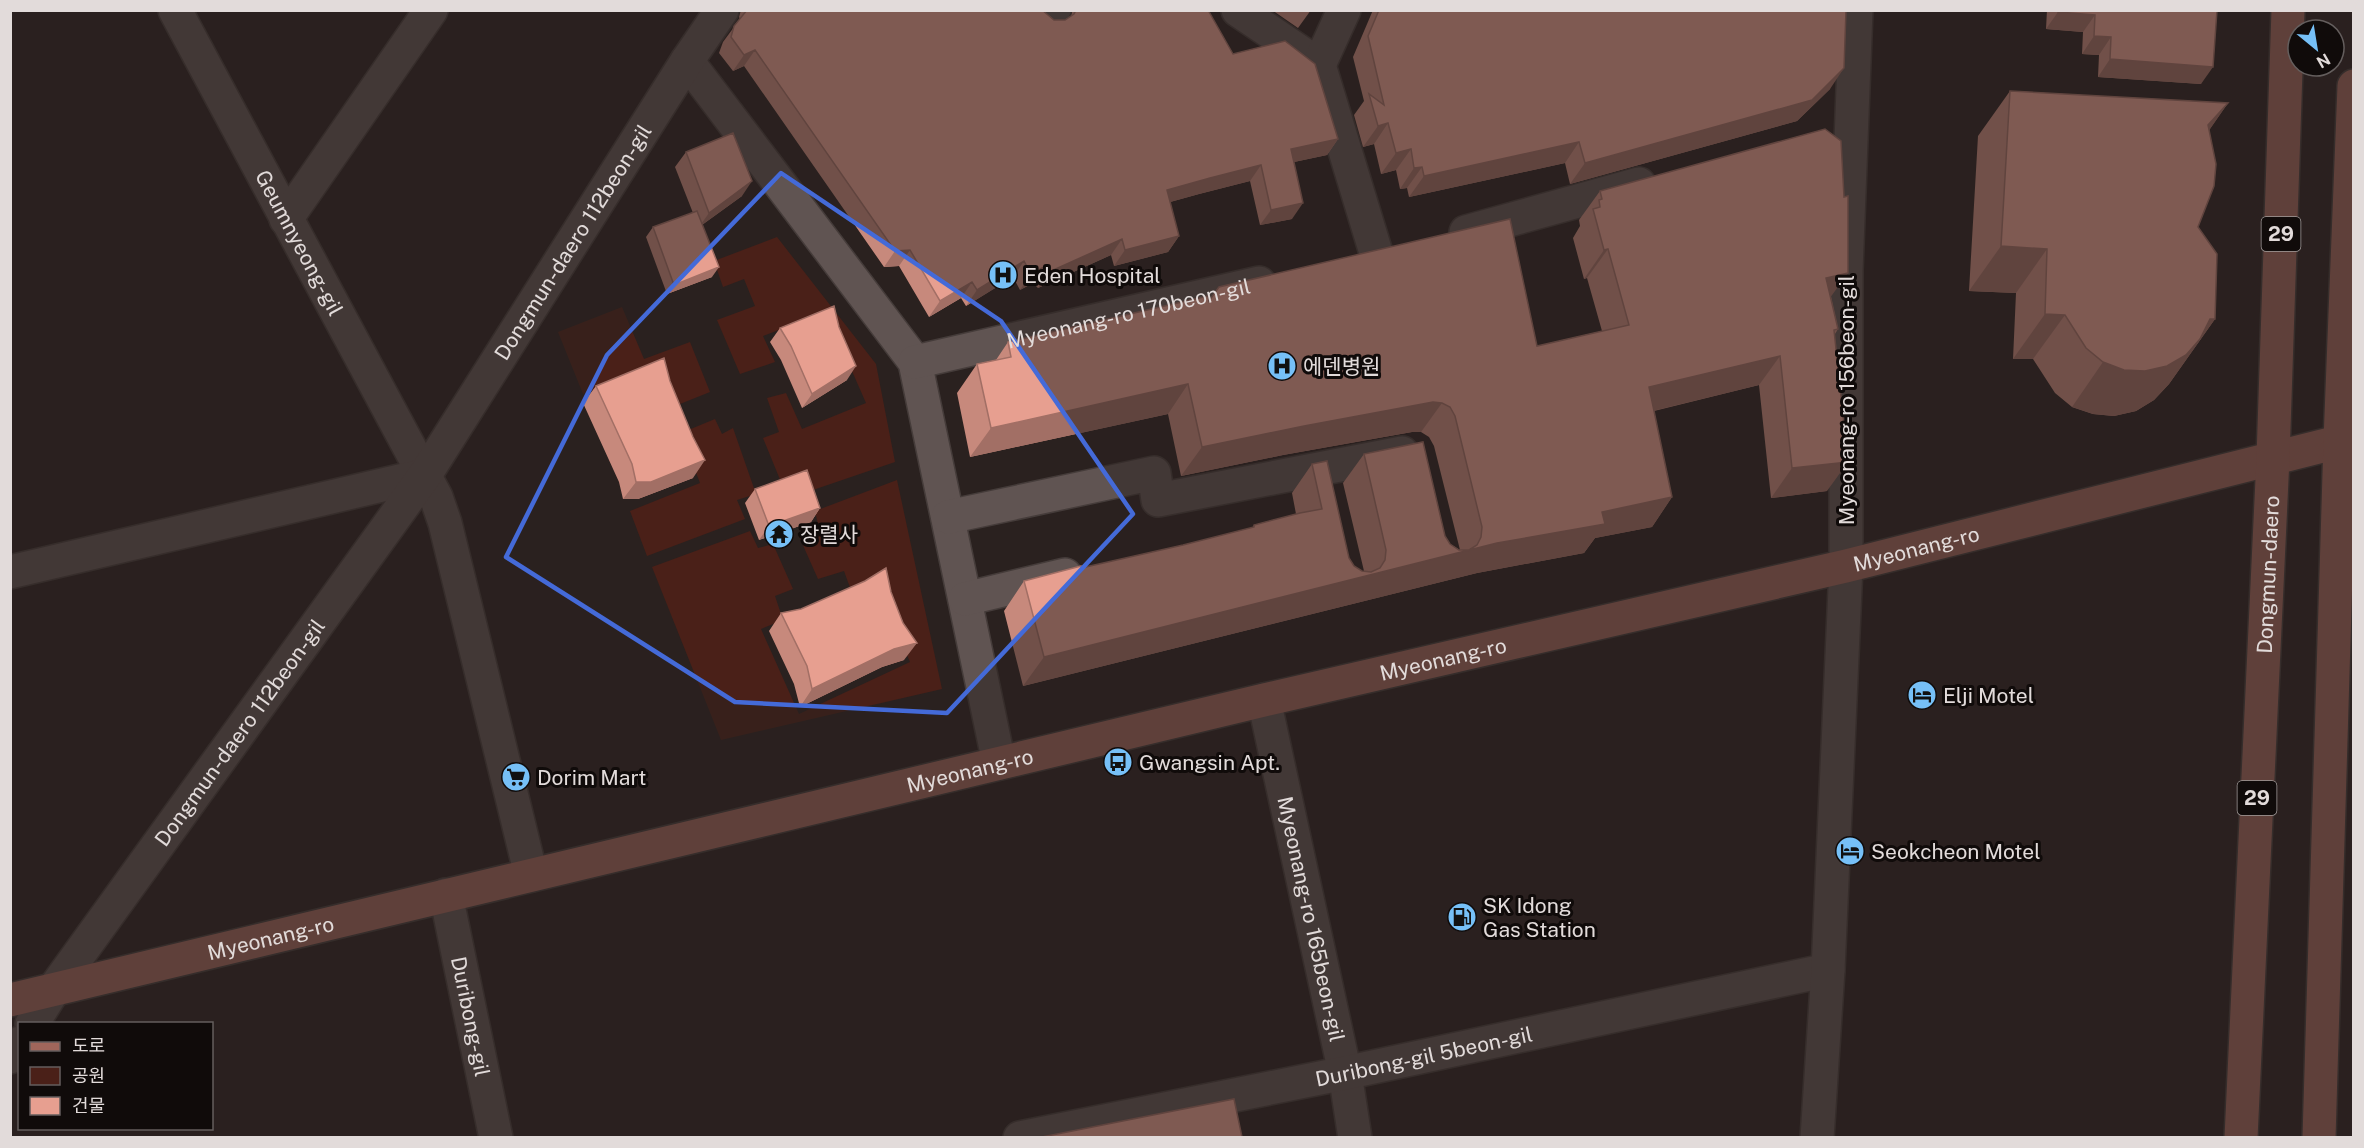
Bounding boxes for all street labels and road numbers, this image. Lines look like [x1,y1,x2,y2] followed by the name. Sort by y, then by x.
[489,119,656,364] street label: Dongmun-daero 112beon-gil
[251,166,349,320] street label: Geumnyeong-gil
[2262,217,2300,251] road number: 29
[1004,273,1253,353] street label: Myeonang-ro 170beon-gil
[1834,275,1859,525] street label: Myeonang-ro 156beon-gil
[2251,495,2284,654] street label: Dongmun-daero
[1850,520,1982,576] street label: Myeonang-ro
[149,614,330,851] street label: Dongmun-daero 112beon-gil
[1377,632,1509,686] street label: Myeonang-ro
[904,743,1036,798] street label: Myeonang-ro
[2238,781,2276,815] road number: 29
[1273,794,1350,1044] street label: Myeonang-ro 165beon-gil
[205,910,336,965] street label: Myeonang-ro
[446,954,496,1079] street label: Duribong-gil
[1313,1021,1535,1091] street label: Duribong-gil 5beon-gil

